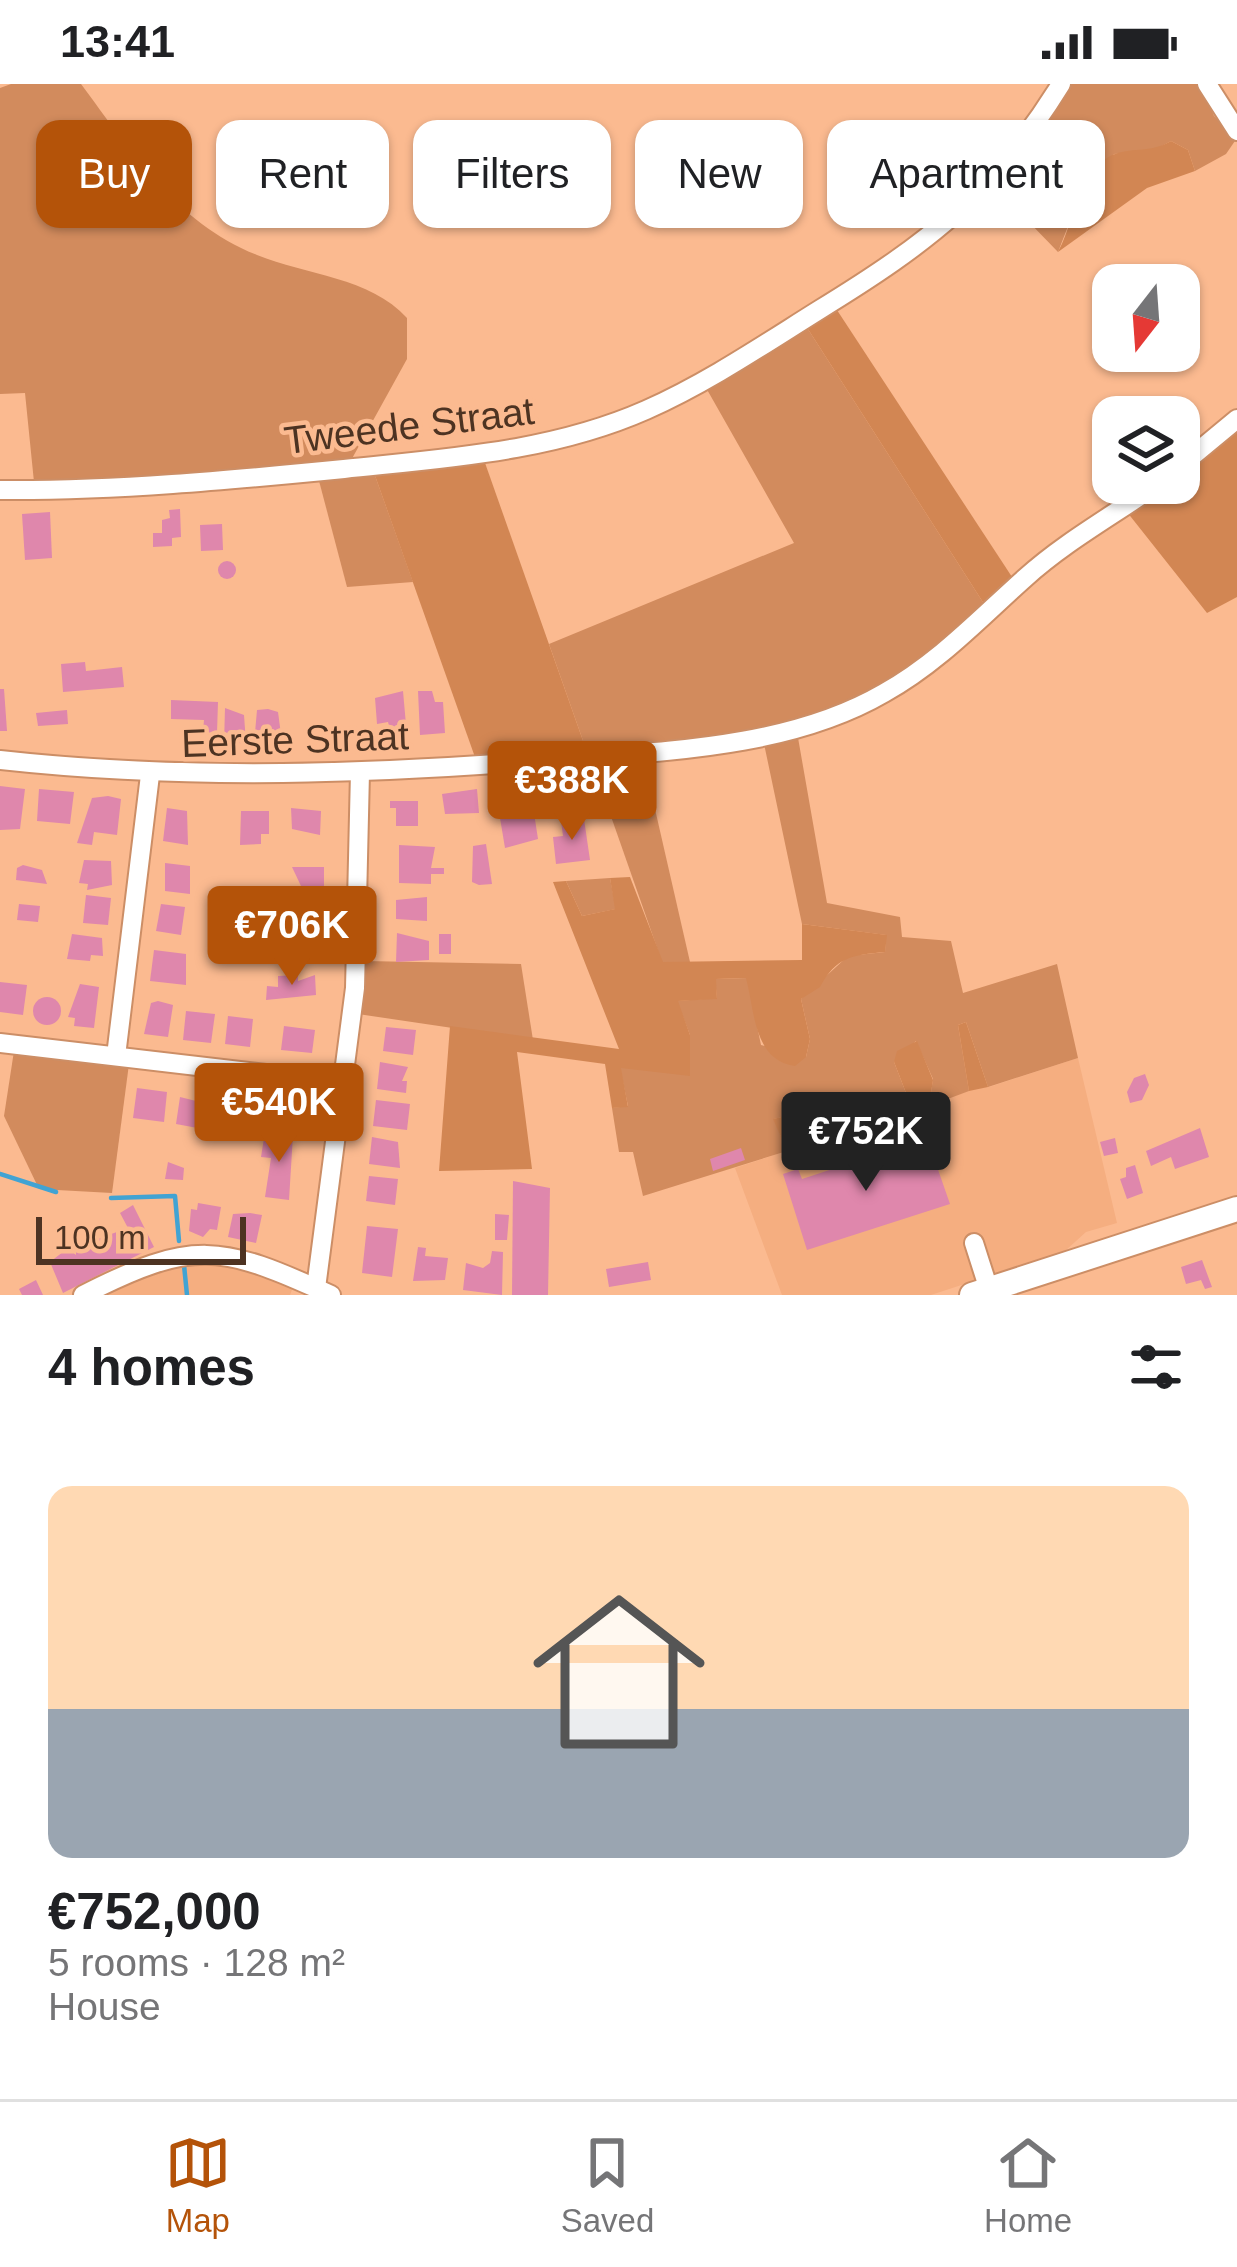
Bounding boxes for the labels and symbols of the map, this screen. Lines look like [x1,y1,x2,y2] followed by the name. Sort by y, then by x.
[1092,264,1200,372] north arrow
[282,389,537,462] street label: Tweede Straat
[181,714,410,765] street label: Eerste Straat
[488,741,656,843] pin: €388K
[208,886,376,988] pin: €706K
[195,1063,363,1165] pin: €540K
[782,1092,950,1194] pin: €752K
[36,1211,246,1264] scale bar

